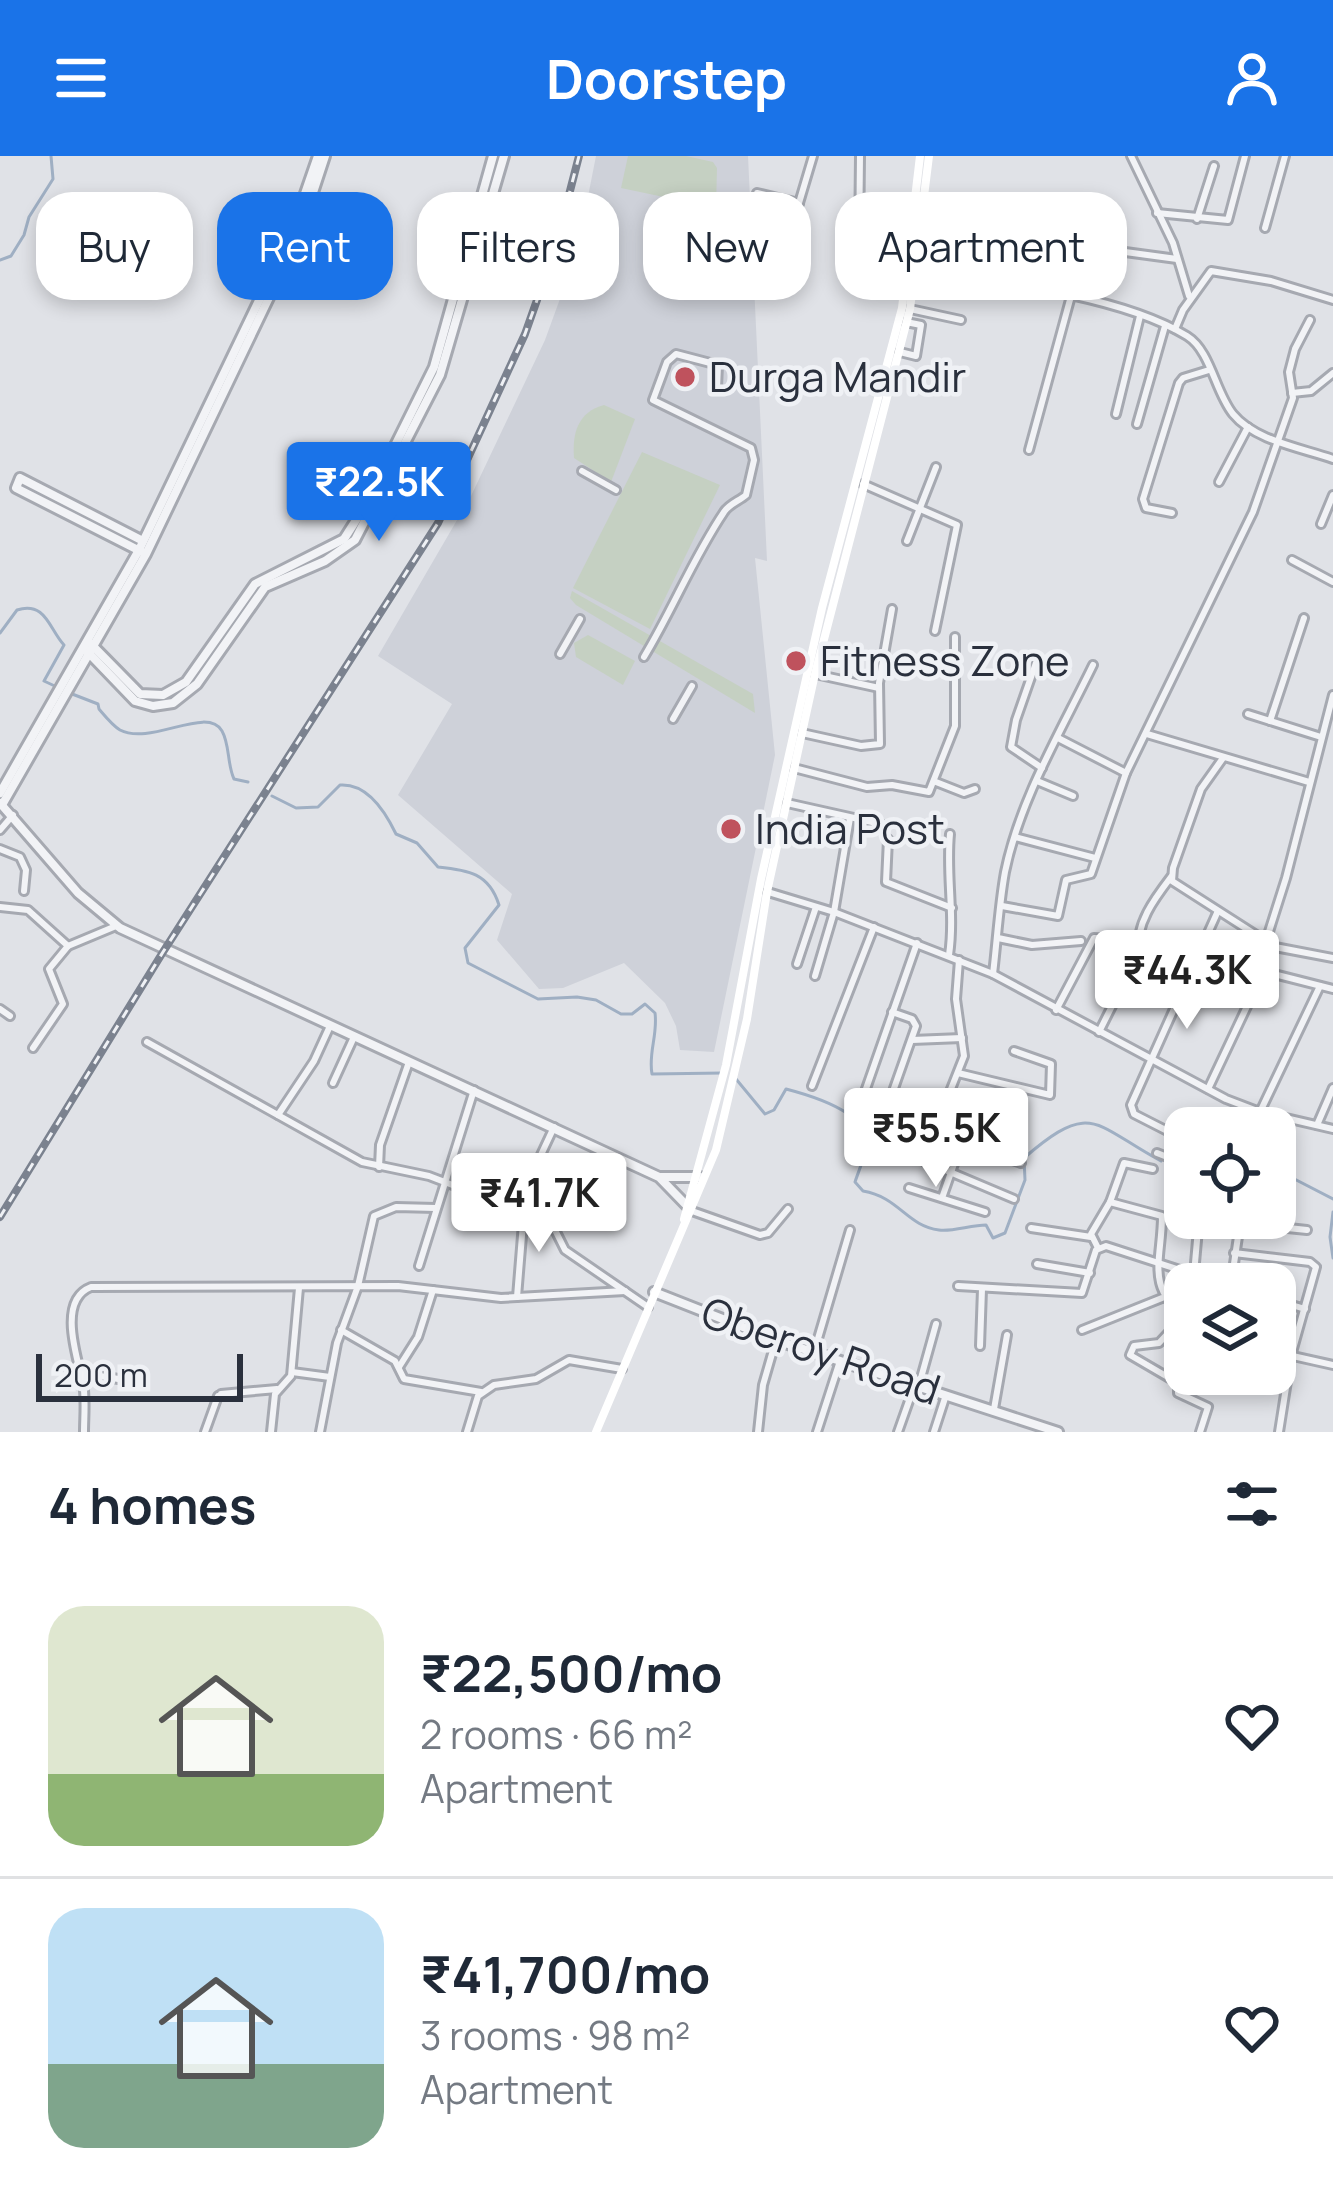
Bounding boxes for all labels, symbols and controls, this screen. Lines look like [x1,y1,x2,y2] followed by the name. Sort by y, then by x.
[546,41,787,115] text: Doorstep
[48,45,114,111] icon: menu
[1219,45,1285,111] icon: person
[36,192,193,300] chip: Buy
[217,192,393,300] chip: Rent
[417,192,619,300] chip: Filters
[643,192,811,300] chip: New
[835,192,1127,300] chip: Apartment
[709,347,966,405] place label: Durga Mandir
[672,364,698,390] marker: Durga Mandir
[281,442,477,544] pin: ₹22.5K
[314,454,444,508] text: ₹22.5K
[820,631,1070,689] place label: Fitness Zone
[783,648,809,674] marker: Fitness Zone
[755,799,945,857] place label: India Post
[718,816,744,842] marker: India Post
[1089,930,1285,1032] pin: ₹44.3K
[1122,942,1252,996] text: ₹44.3K
[838,1088,1034,1190] pin: ₹55.5K
[871,1100,1001,1154] text: ₹55.5K
[1164,1107,1296,1395] map controls
[1164,1107,1296,1239] button: locate
[441,1153,637,1255] pin: ₹41.7K
[478,1165,600,1219] text: ₹41.7K
[1164,1263,1296,1395] button: layers
[694,1282,948,1418] street label: Oberoy Road
[36,1348,243,1401] scale bar
[54,1352,148,1397] text: 200 m
[48,1470,256,1539] text: 4 homes
[1219,1471,1285,1537] icon: filters
[420,1638,722,1707] text: ₹22,500/mo
[144,1654,288,1798] icon: home
[1219,1693,1285,1759] icon: heart
[420,1707,693,1761] text: 2 rooms · 66 m²
[420,1761,613,1815] text: Apartment
[420,1939,710,2008] text: ₹41,700/mo
[144,1956,288,2100] icon: home
[1219,1995,1285,2061] icon: heart
[420,2008,690,2062] text: 3 rooms · 98 m²
[420,2062,613,2116] text: Apartment

